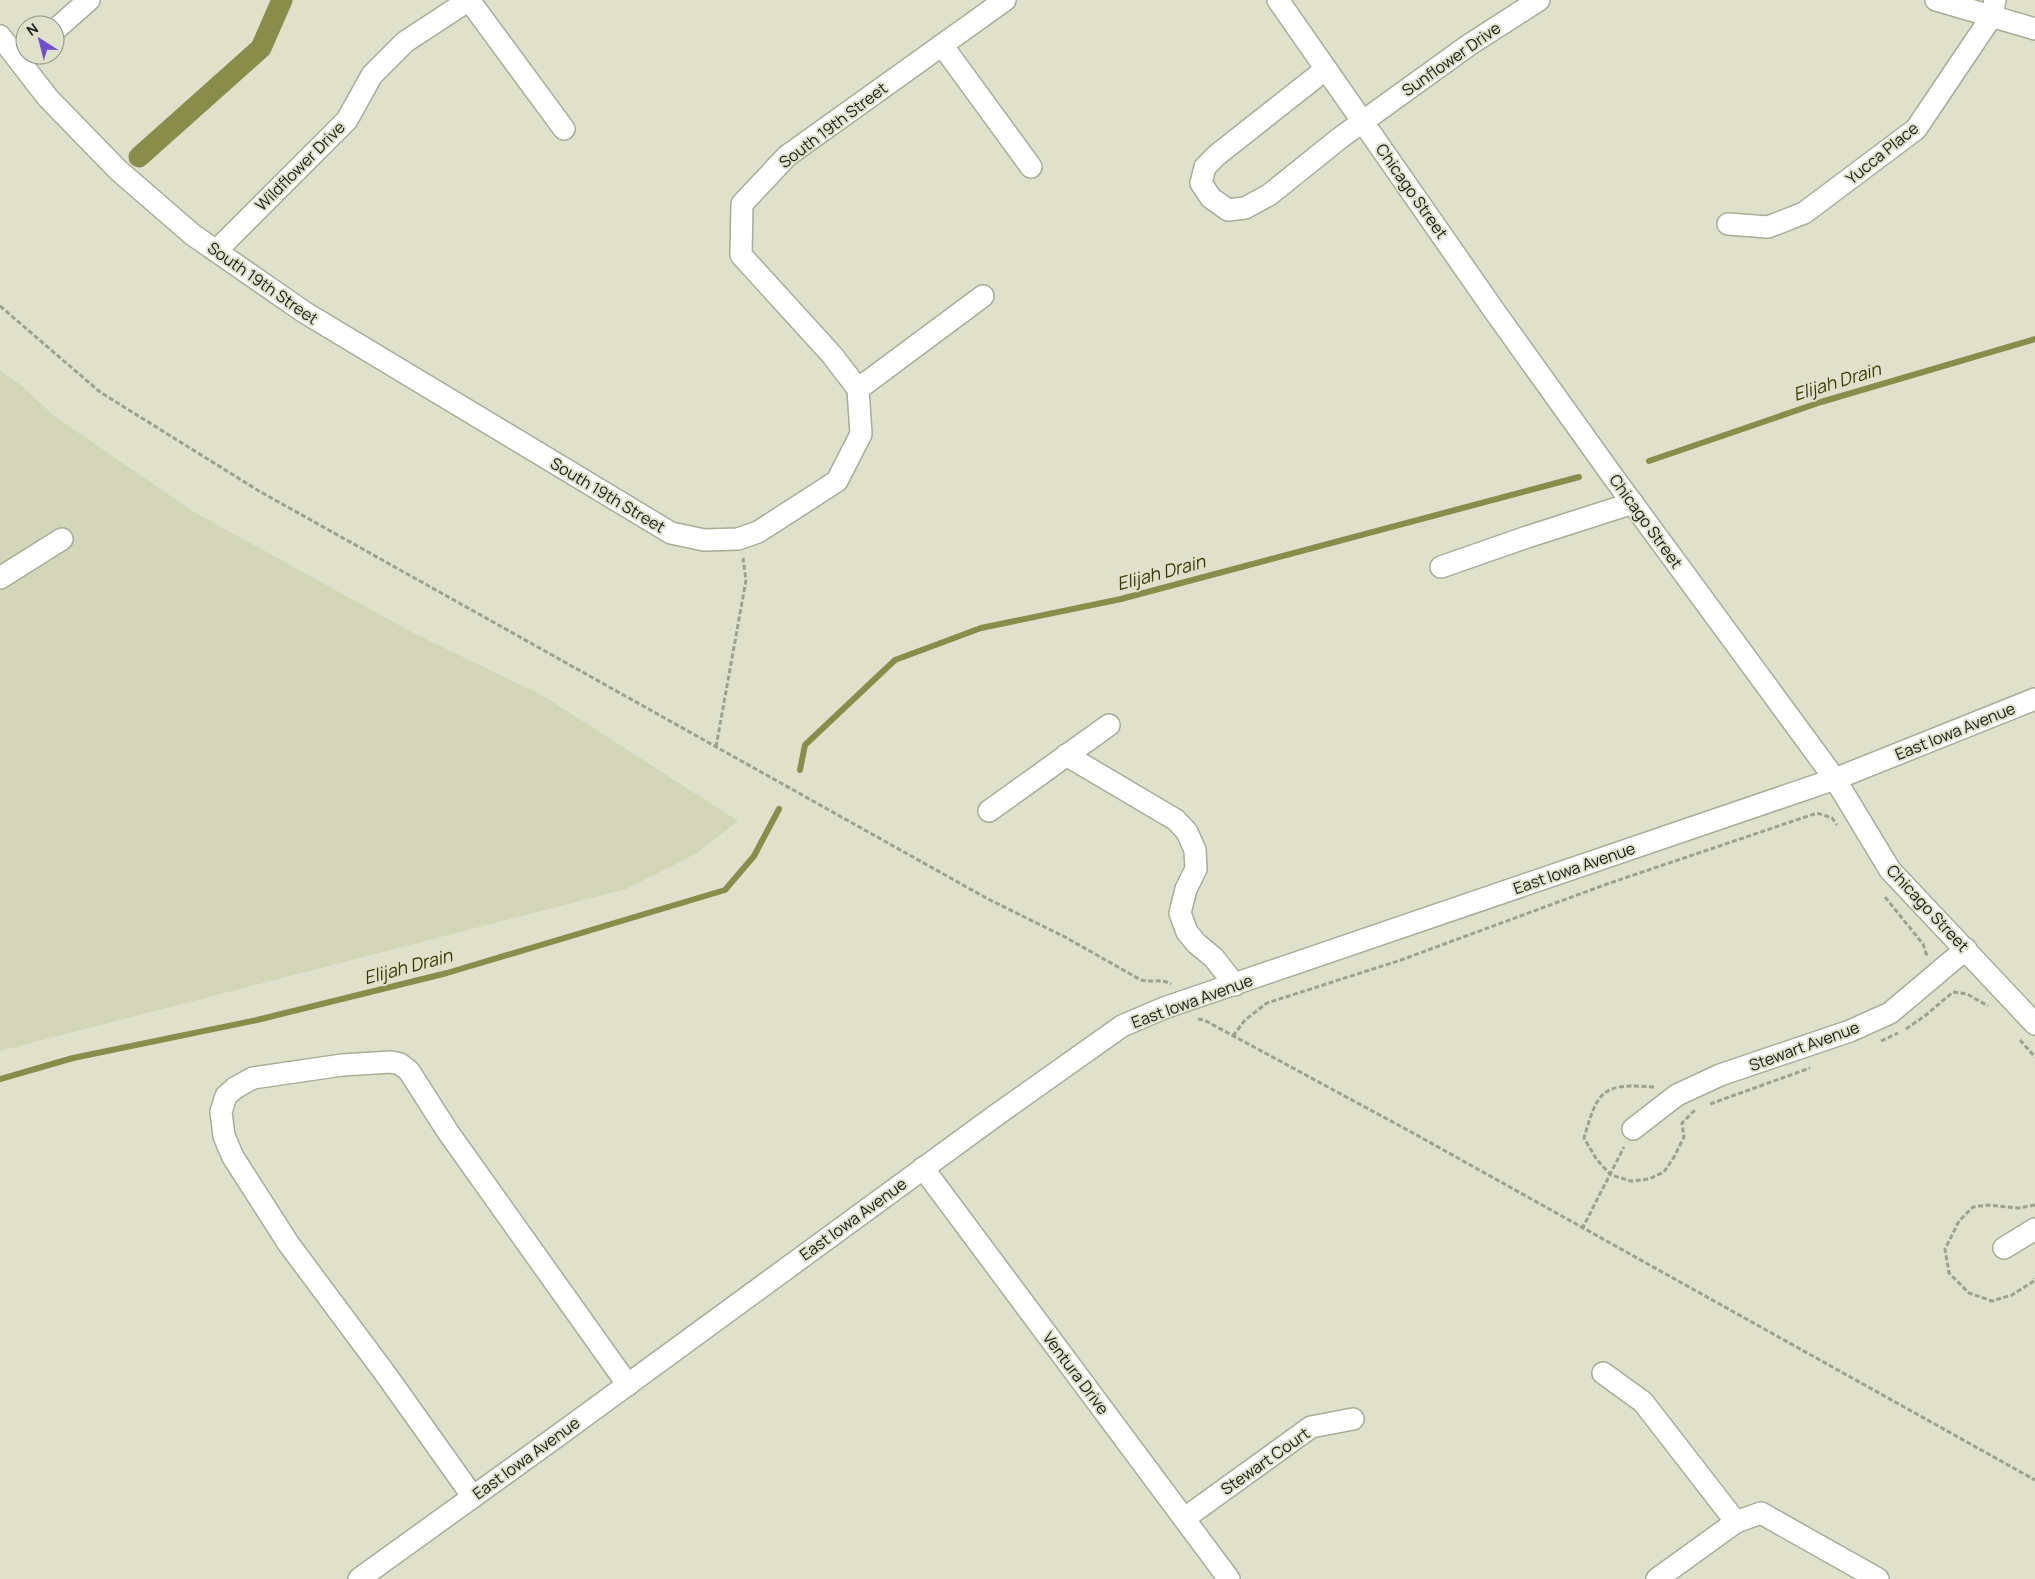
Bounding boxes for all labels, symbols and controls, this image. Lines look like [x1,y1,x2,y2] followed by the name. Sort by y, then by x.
[15,15,65,65] north arrow
[1397,17,1505,101] street label: Sunflower Drive
[22,18,42,40] text: N
[774,77,892,173] street label: South 19th Street
[250,116,350,216] street label: Wildflower Drive
[1841,117,1923,189] street label: Yucca Place
[1371,139,1453,243] street label: Chicago Street
[203,237,323,329] street label: South 19th Street
[1790,356,1885,406] water label: Elijah Drain
[547,452,669,538] street label: South 19th Street
[1604,469,1688,573] street label: Chicago Street
[1114,548,1209,595] water label: Elijah Drain
[1892,697,2018,765] street label: East Iowa Avenue
[1510,837,1638,899] street label: East Iowa Avenue
[1882,860,1974,956] street label: Chicago Street
[361,942,456,989] water label: Elijah Drain
[1128,969,1256,1033] street label: East Iowa Avenue
[1746,1016,1862,1076] street label: Stewart Avenue
[795,1173,911,1265] street label: East Iowa Avenue
[1038,1327,1114,1419] street label: Ventura Drive
[468,1412,584,1504] street label: East Iowa Avenue
[1216,1422,1314,1500] street label: Stewart Court

